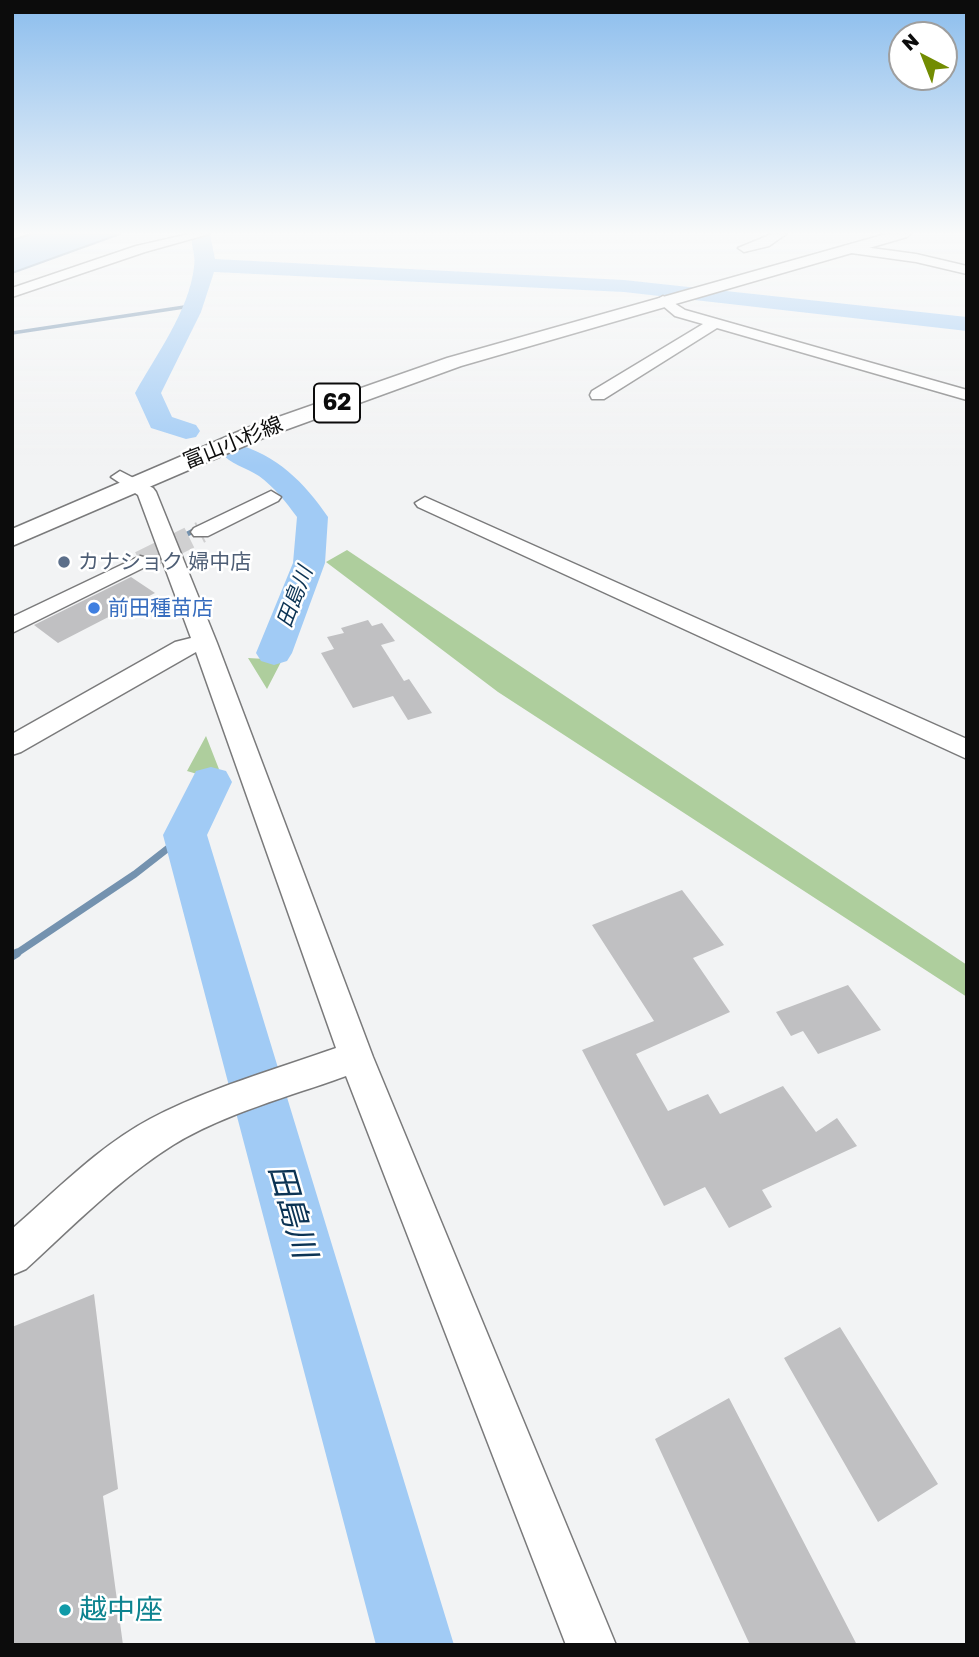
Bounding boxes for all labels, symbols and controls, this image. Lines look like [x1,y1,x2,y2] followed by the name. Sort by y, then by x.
[888,21,958,91] north arrow
[897,28,923,55] text: N
[314,384,360,422] road number: 62
[180,412,286,474] street label: 富山小杉線
[78,549,251,575] place label: カナショク 婦中店
[56,554,72,570] marker: カナショク 婦中店
[272,563,318,631] water label: 田島川
[108,595,213,621] place label: 前田種苗店
[86,600,102,616] marker: 前田種苗店
[260,1160,324,1262] water label: 田島川
[79,1593,163,1627] place label: 越中座
[57,1602,73,1618] marker: 越中座

